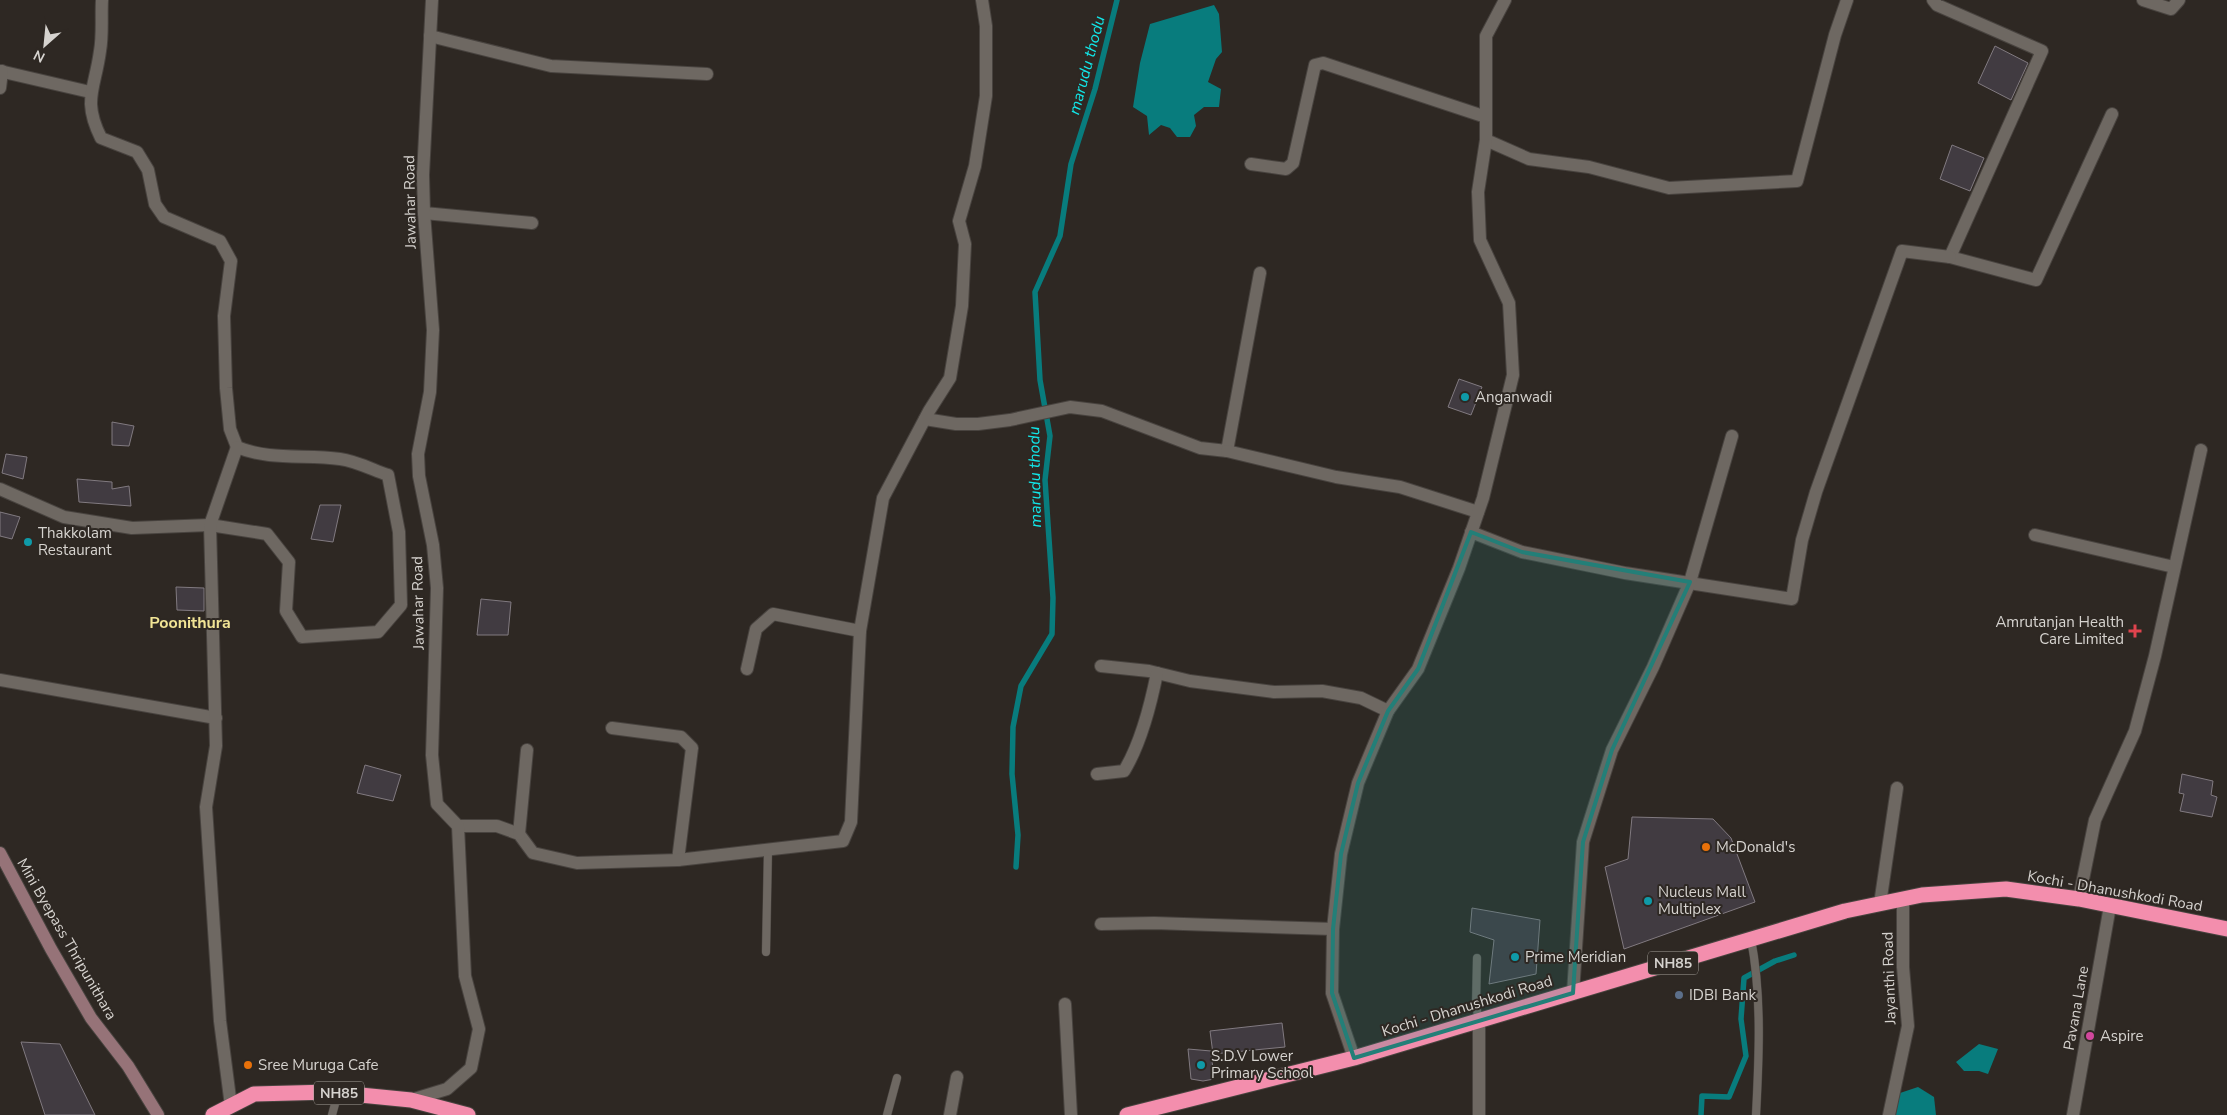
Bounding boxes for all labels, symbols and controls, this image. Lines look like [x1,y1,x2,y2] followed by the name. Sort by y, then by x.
[1063,14,1111,117] water label: marudu thodu
[20,20,70,70] north arrow
[30,45,48,67] text: N
[399,155,421,250] street label: Jawahar Road
[1475,387,1552,407] place label: Anganwadi
[1459,391,1471,403] marker: Anganwadi
[1023,426,1047,528] water label: marudu thodu
[38,523,112,560] place label: Thakkolam Restaurant
[22,536,34,548] marker: Thakkolam Restaurant
[407,556,429,651] street label: Jawahar Road
[149,612,231,634] district label: Poonithura
[1995,612,2124,649] place label: Amrutanjan Health Care Limited
[2128,624,2142,638] marker: Amrutanjan Health Care Limited
[1716,837,1795,857] place label: McDonald's
[1700,841,1712,853] marker: McDonald's
[12,855,122,1023] street label: Mini Byepass Thripunithara
[2026,866,2204,916] street label: Kochi - Dhanushkodi Road
[1658,882,1747,919] place label: Nucleus Mall Multiplex
[1642,895,1654,907] marker: Nucleus Mall Multiplex
[1877,931,1901,1026] street label: Jayanthi Road
[1525,947,1626,967] place label: Prime Meridian
[1509,951,1521,963] marker: Prime Meridian
[1648,951,1698,974] road number: NH85
[2059,964,2093,1052] street label: Pavana Lane
[1379,970,1555,1042] street label: Kochi - Dhanushkodi Road
[1689,985,1756,1005] place label: IDBI Bank
[1673,989,1685,1001] marker: IDBI Bank
[2100,1026,2144,1046] place label: Aspire
[2084,1030,2096,1042] marker: Aspire
[1211,1046,1314,1083] place label: S.D.V Lower Primary School
[258,1055,379,1075] place label: Sree Muruga Cafe
[242,1059,254,1071] marker: Sree Muruga Cafe
[1195,1059,1207,1071] marker: S.D.V Lower Primary School
[314,1082,364,1104] road number: NH85

